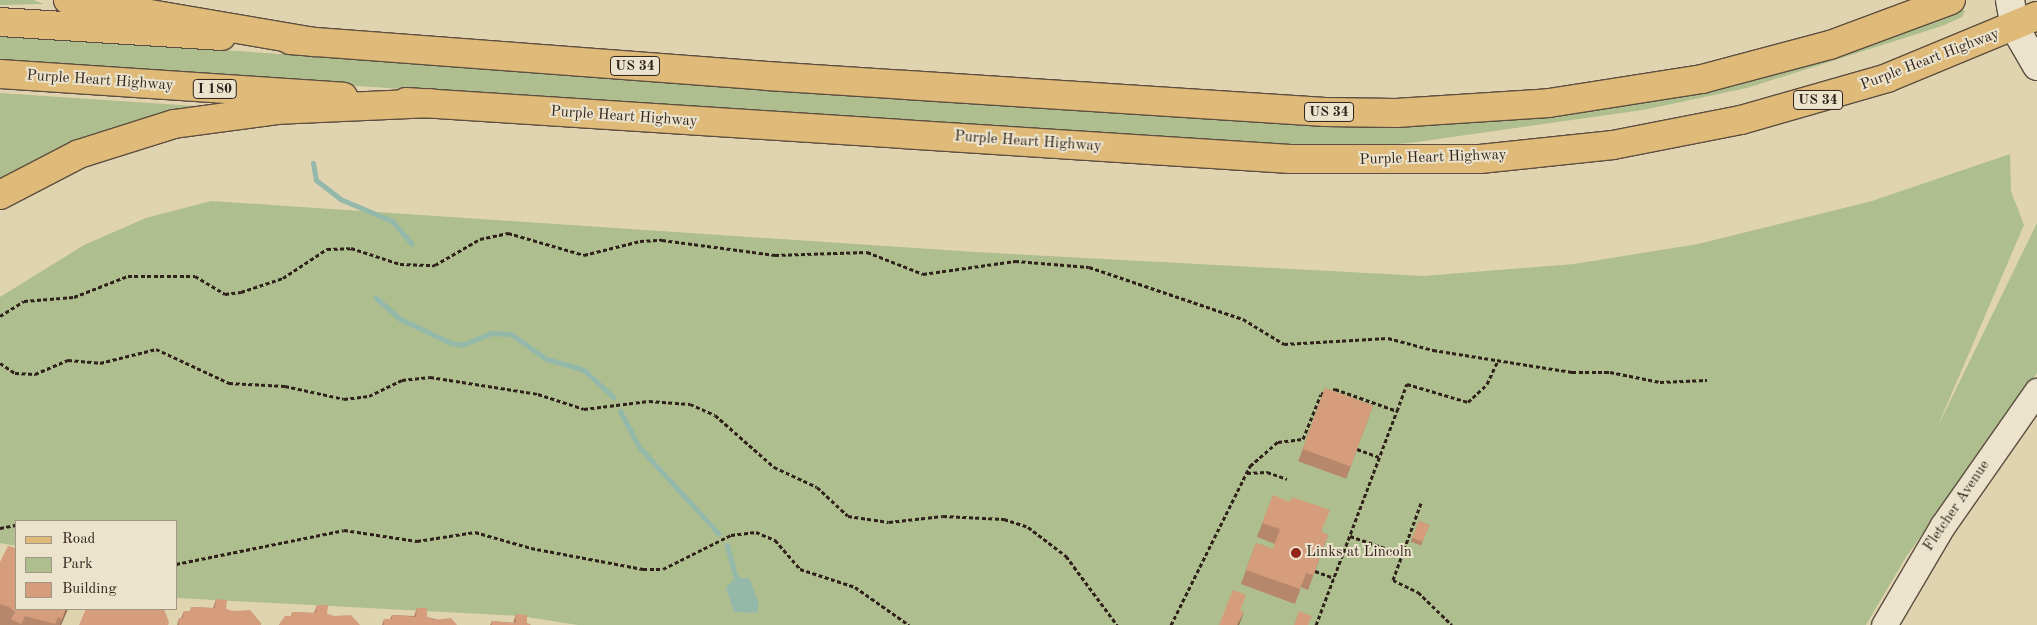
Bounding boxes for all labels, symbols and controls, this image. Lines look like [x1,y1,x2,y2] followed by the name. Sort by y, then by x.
[1858,25,2002,95] street label: Purple Heart Highway
[610,54,660,78] road number: US 34
[26,67,174,95] street label: Purple Heart Highway
[192,78,238,100] road number: I 180
[1793,88,1843,112] road number: US 34
[1304,100,1354,124] road number: US 34
[550,103,698,131] street label: Purple Heart Highway
[954,128,1102,156] street label: Purple Heart Highway
[1359,146,1507,170] street label: Purple Heart Highway
[1920,457,1994,555] street label: Fletcher Avenue
[15,520,178,610] legend
[62,532,95,547] text: Road
[1306,544,1412,562] place label: Links at Lincoln
[1290,547,1302,559] marker: Links at Lincoln
[62,557,93,572] text: Park
[62,582,117,597] text: Building

